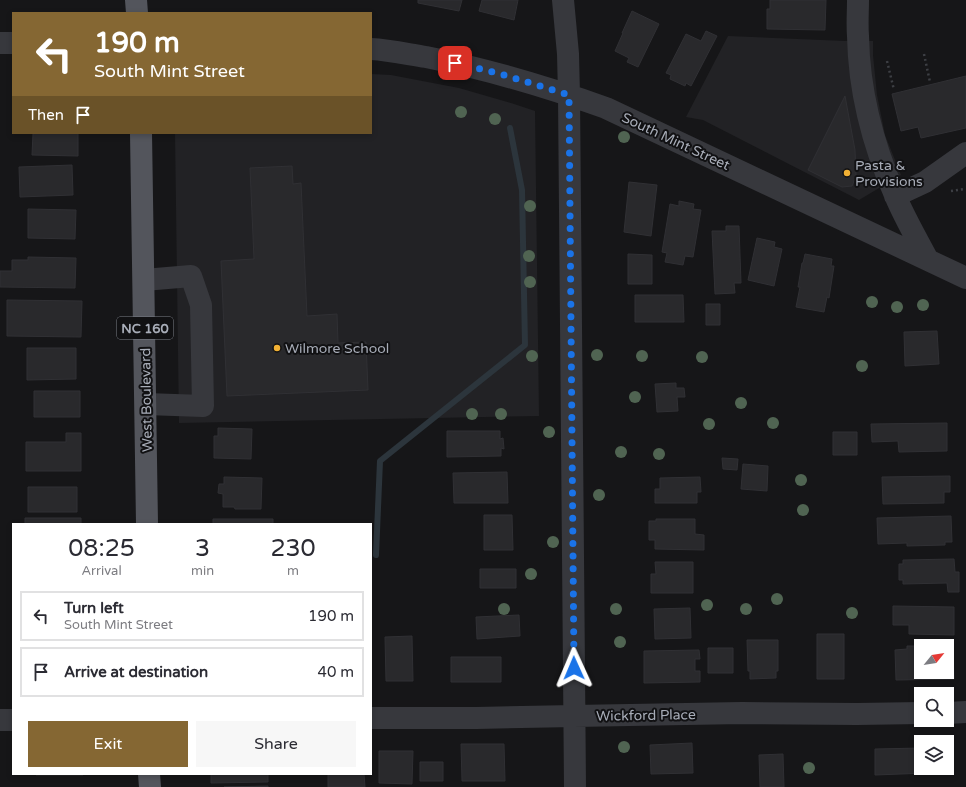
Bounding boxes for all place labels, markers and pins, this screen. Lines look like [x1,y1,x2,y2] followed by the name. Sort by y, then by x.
[438,46,472,80] pin
[855,157,923,190] place label: Pasta & Provisions
[842,168,852,178] marker: Pasta & Provisions
[285,340,389,357] place label: Wilmore School
[272,343,282,353] marker: Wilmore School

